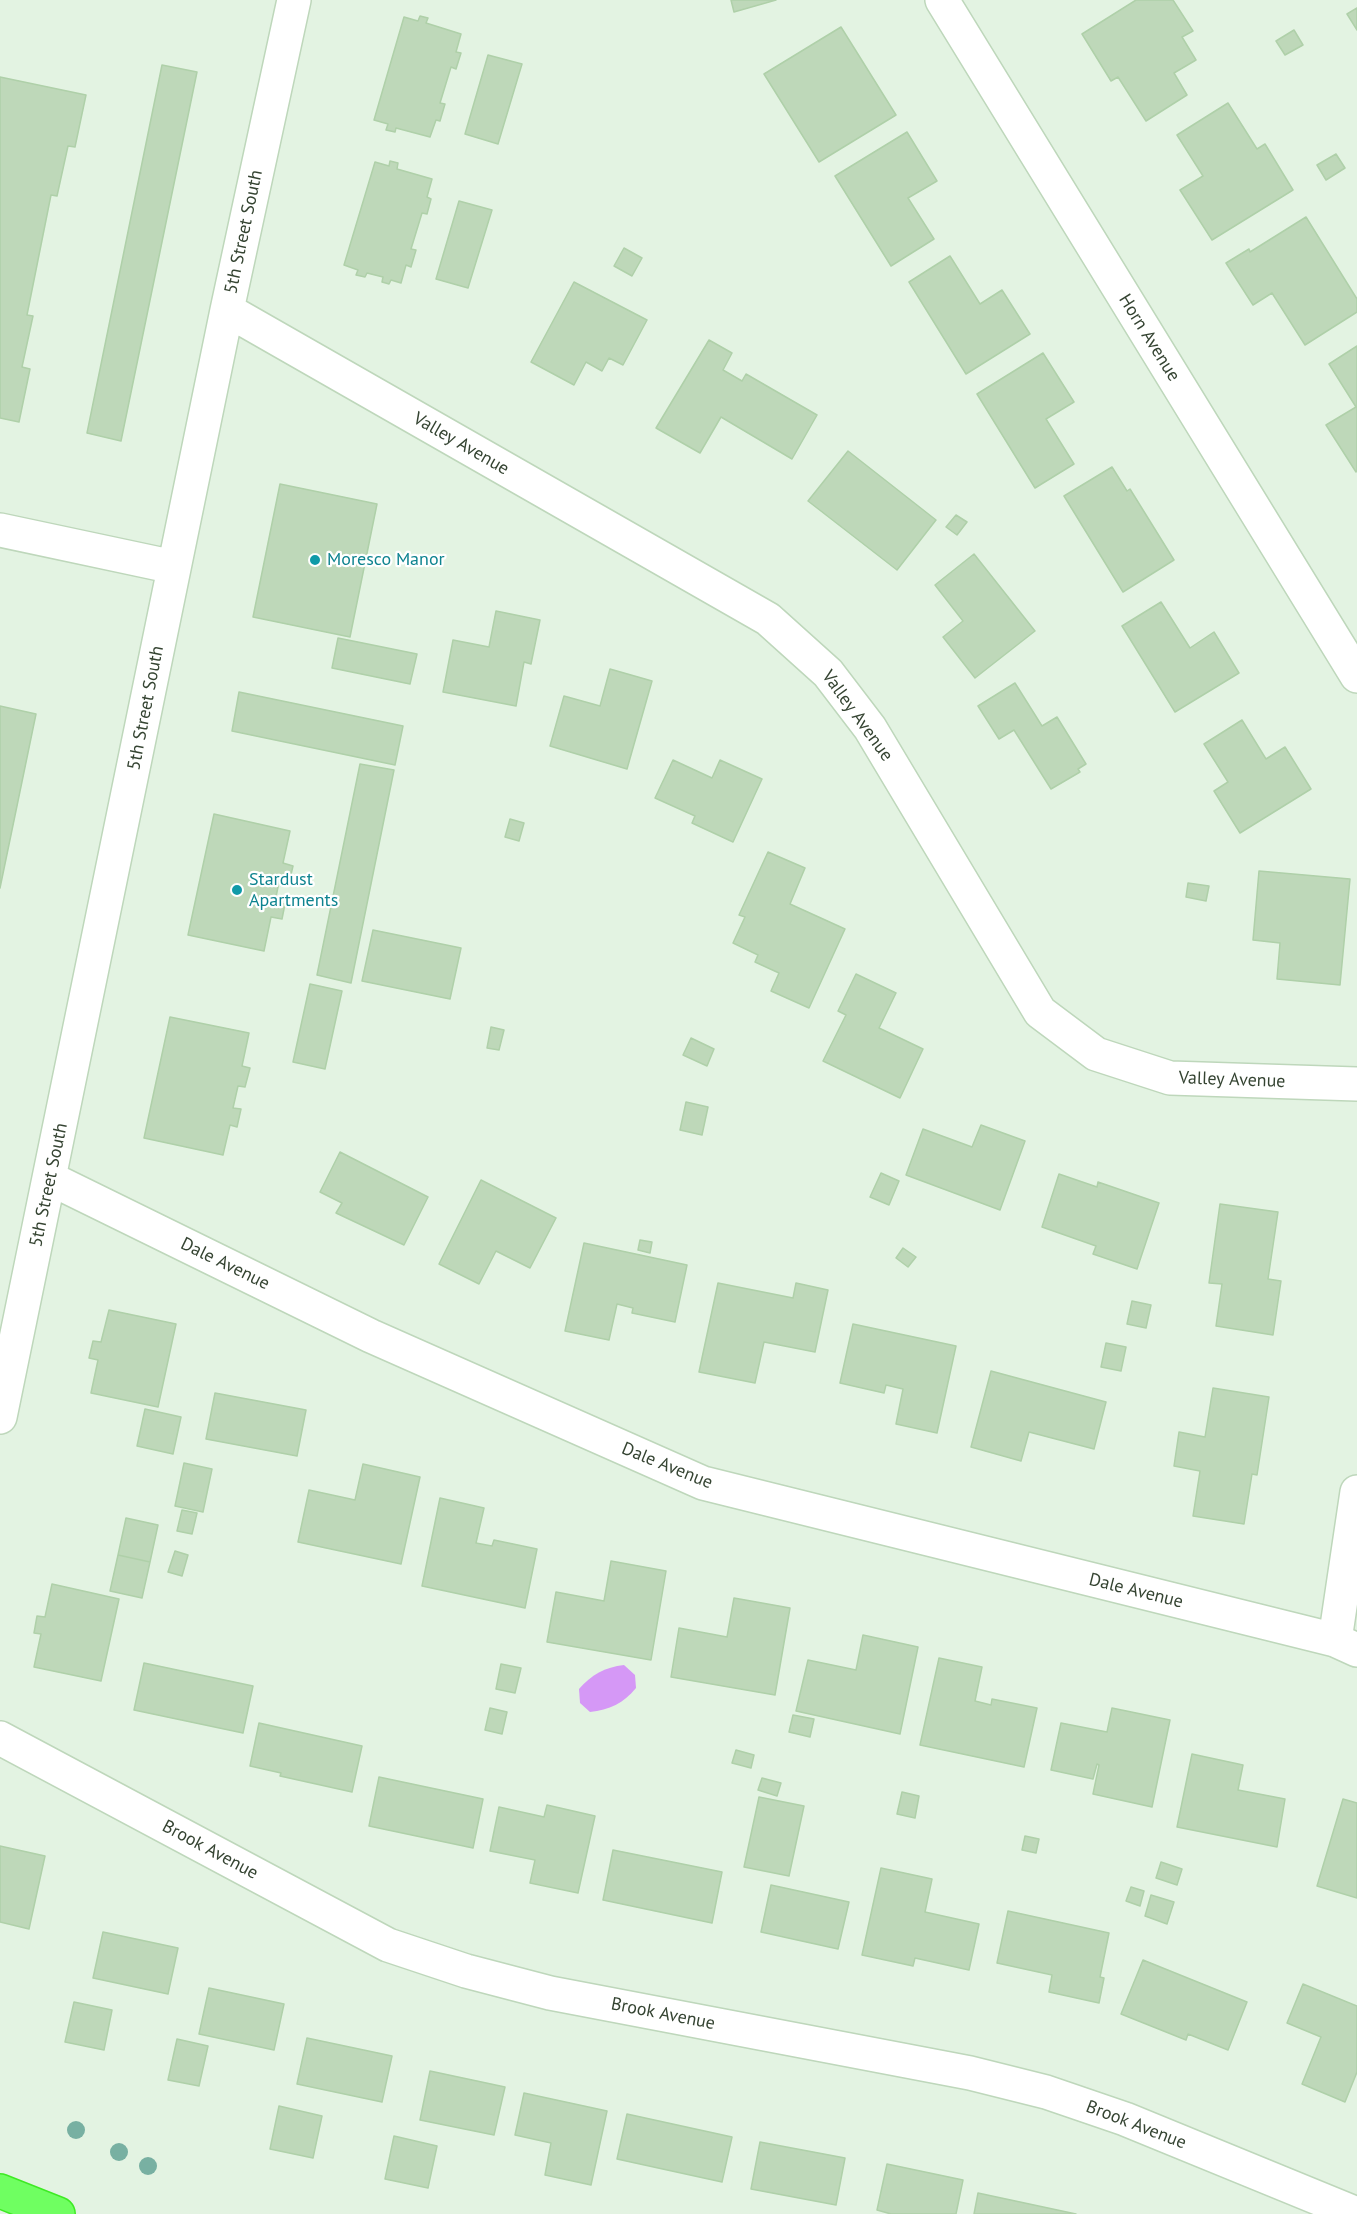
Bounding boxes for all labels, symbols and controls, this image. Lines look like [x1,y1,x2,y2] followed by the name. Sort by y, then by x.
[220,168,268,296] street label: 5th Street South
[1114,290,1184,386] street label: Horn Avenue
[409,408,513,480] street label: Valley Avenue
[327,549,445,571] place label: Moresco Manor
[308,553,322,567] marker: Moresco Manor
[123,644,169,772] street label: 5th Street South
[817,666,897,766] street label: Valley Avenue
[249,869,338,912] place label: Stardust Apartments
[230,883,244,897] marker: Stardust Apartments
[1178,1067,1286,1093] street label: Valley Avenue
[25,1121,73,1249] street label: 5th Street South
[177,1233,273,1295] street label: Dale Avenue
[618,1438,716,1494] street label: Dale Avenue
[1087,1569,1185,1613] street label: Dale Avenue
[158,1816,262,1884] street label: Brook Avenue
[609,1993,717,2035] street label: Brook Avenue
[1083,2096,1189,2154] street label: Brook Avenue

